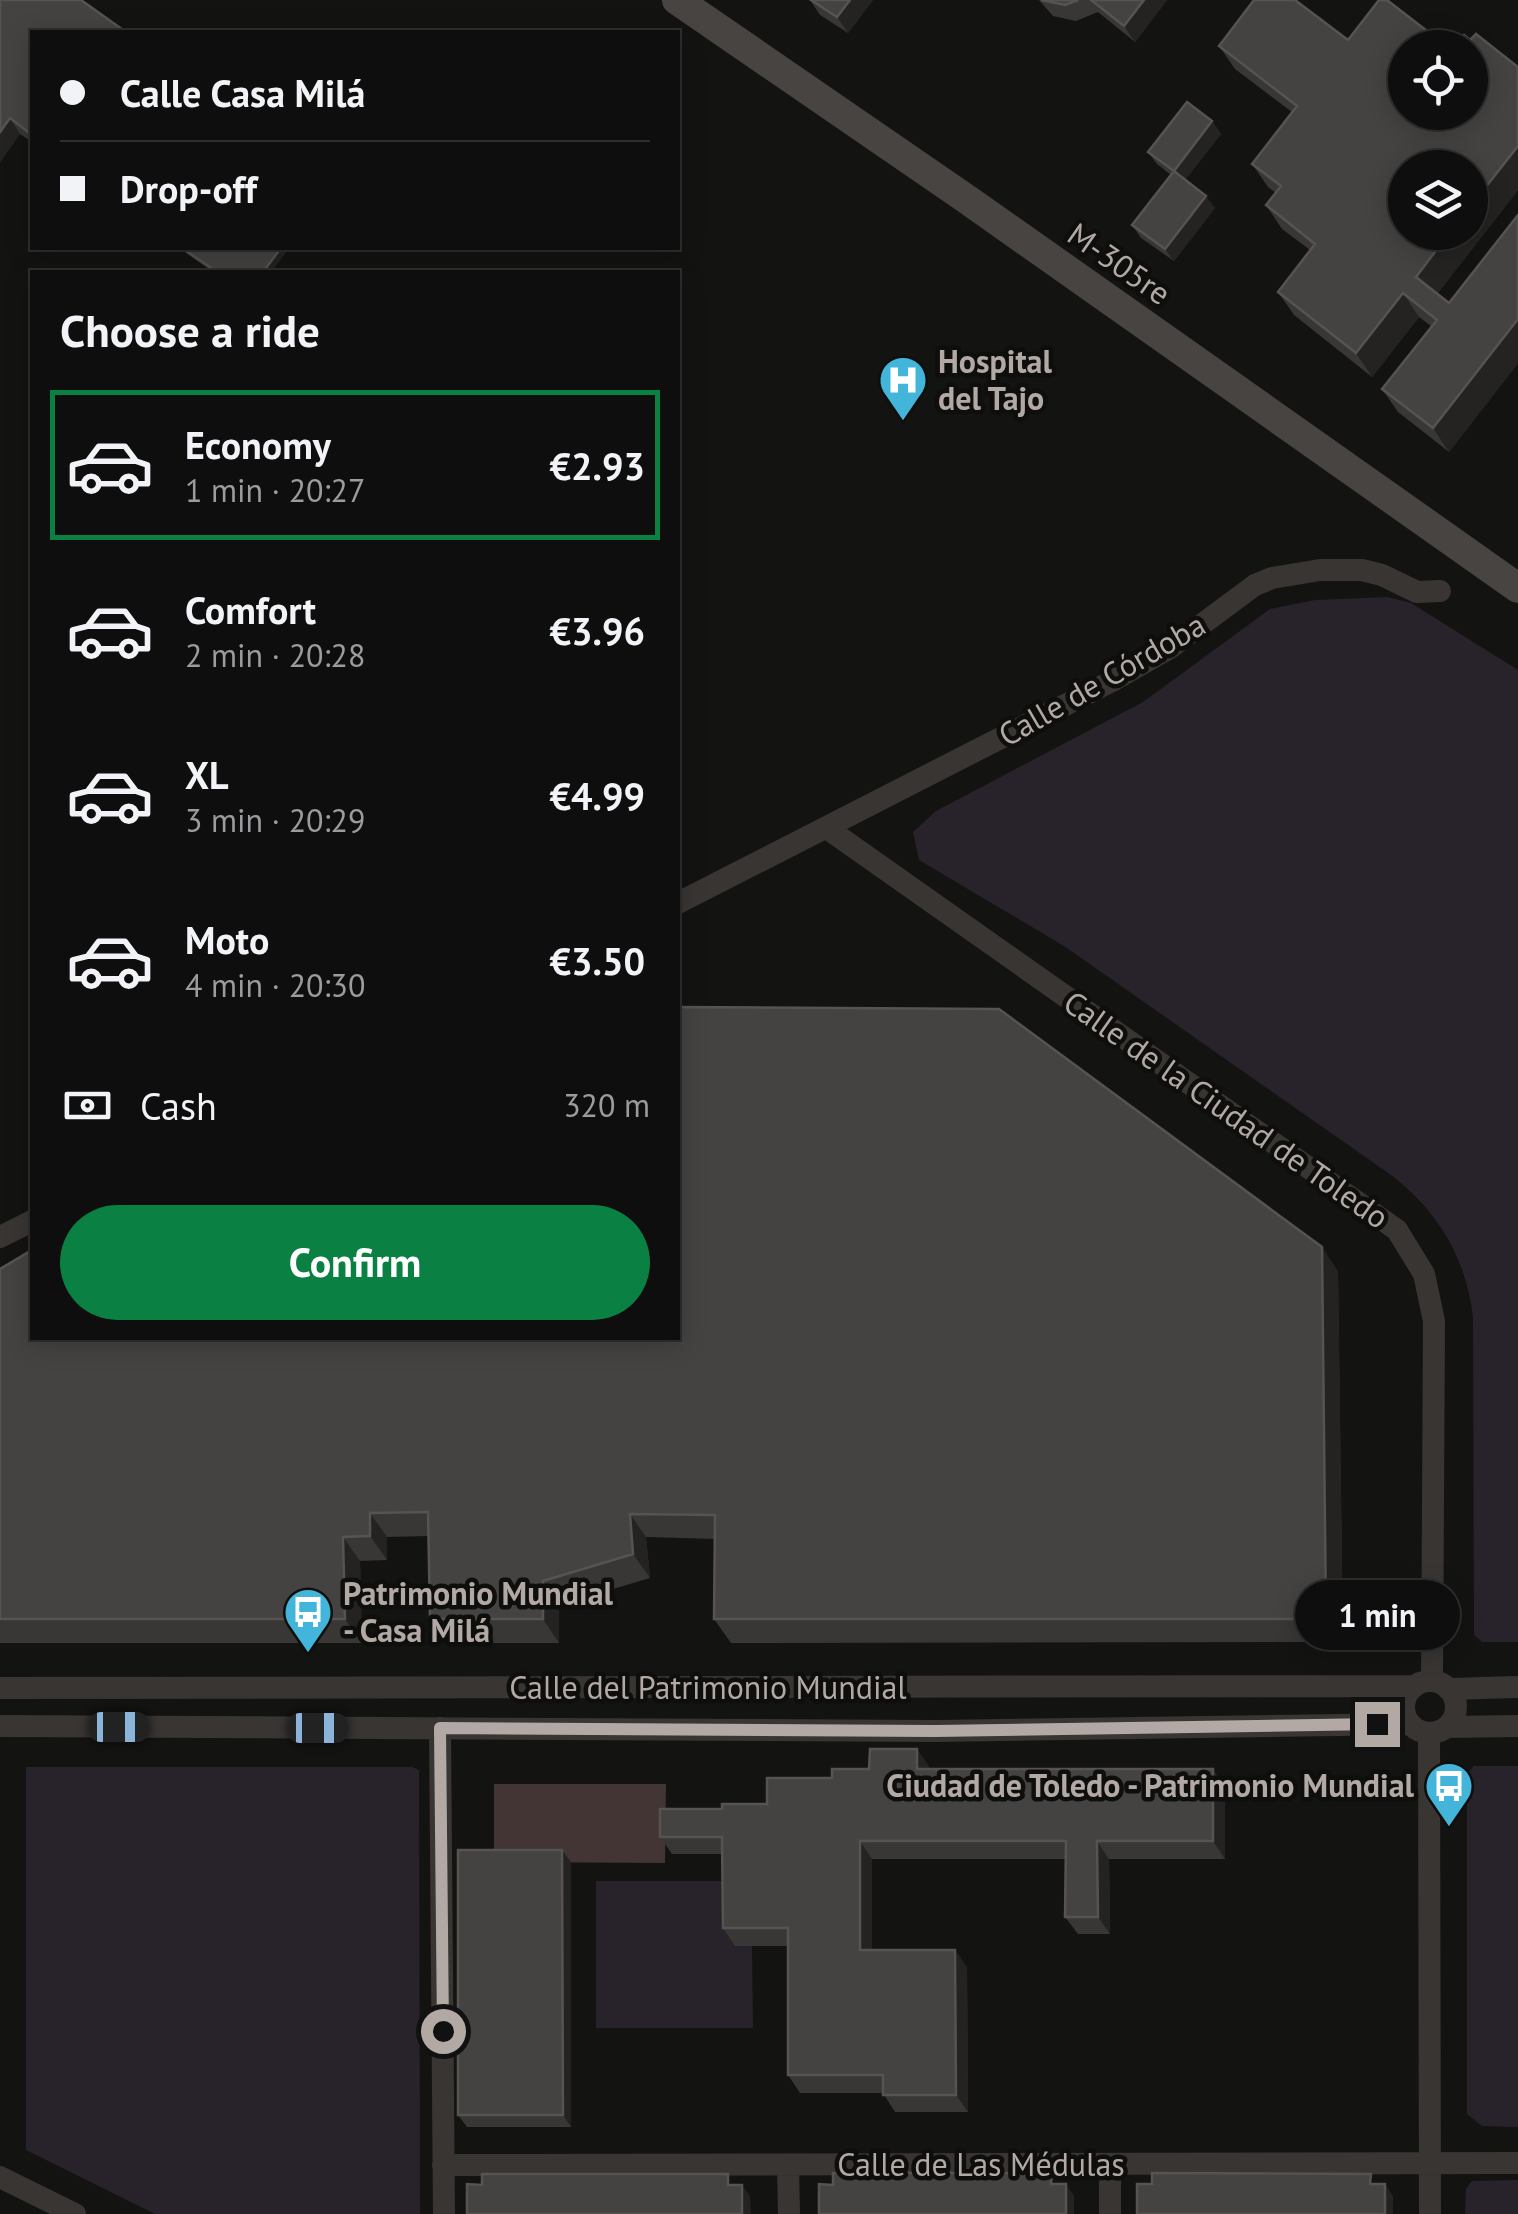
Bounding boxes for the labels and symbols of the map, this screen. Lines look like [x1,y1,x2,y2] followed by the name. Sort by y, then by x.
[1060,213,1179,314] street label: M-305re
[938,340,1052,419] place label: Hospital del Tajo
[877,354,929,422] hospital icon: Hospital del Tajo
[991,603,1212,755] street label: Calle de Córdoba
[1056,981,1397,1238] street label: Calle de la Ciudad de Toledo
[343,1572,614,1651] place label: Patrimonio Mundial - Casa Milá
[1294,1579,1460,1649] callout: 1 min
[282,1586,334,1654] bus stop icon: Patrimonio Mundial - Casa Milá
[509,1666,907,1708] street label: Calle del Patrimonio Mundial
[1355,1702,1400,1747] route end
[89,1712,149,1742] car
[288,1713,348,1743] car
[1423,1760,1475,1828] bus stop icon: Ciudad de Toledo - Patrimonio Mundial
[886,1764,1415,1806] place label: Ciudad de Toledo - Patrimonio Mundial
[421,2009,466,2054] route start
[837,2143,1125,2185] street label: Calle de Las Médulas

